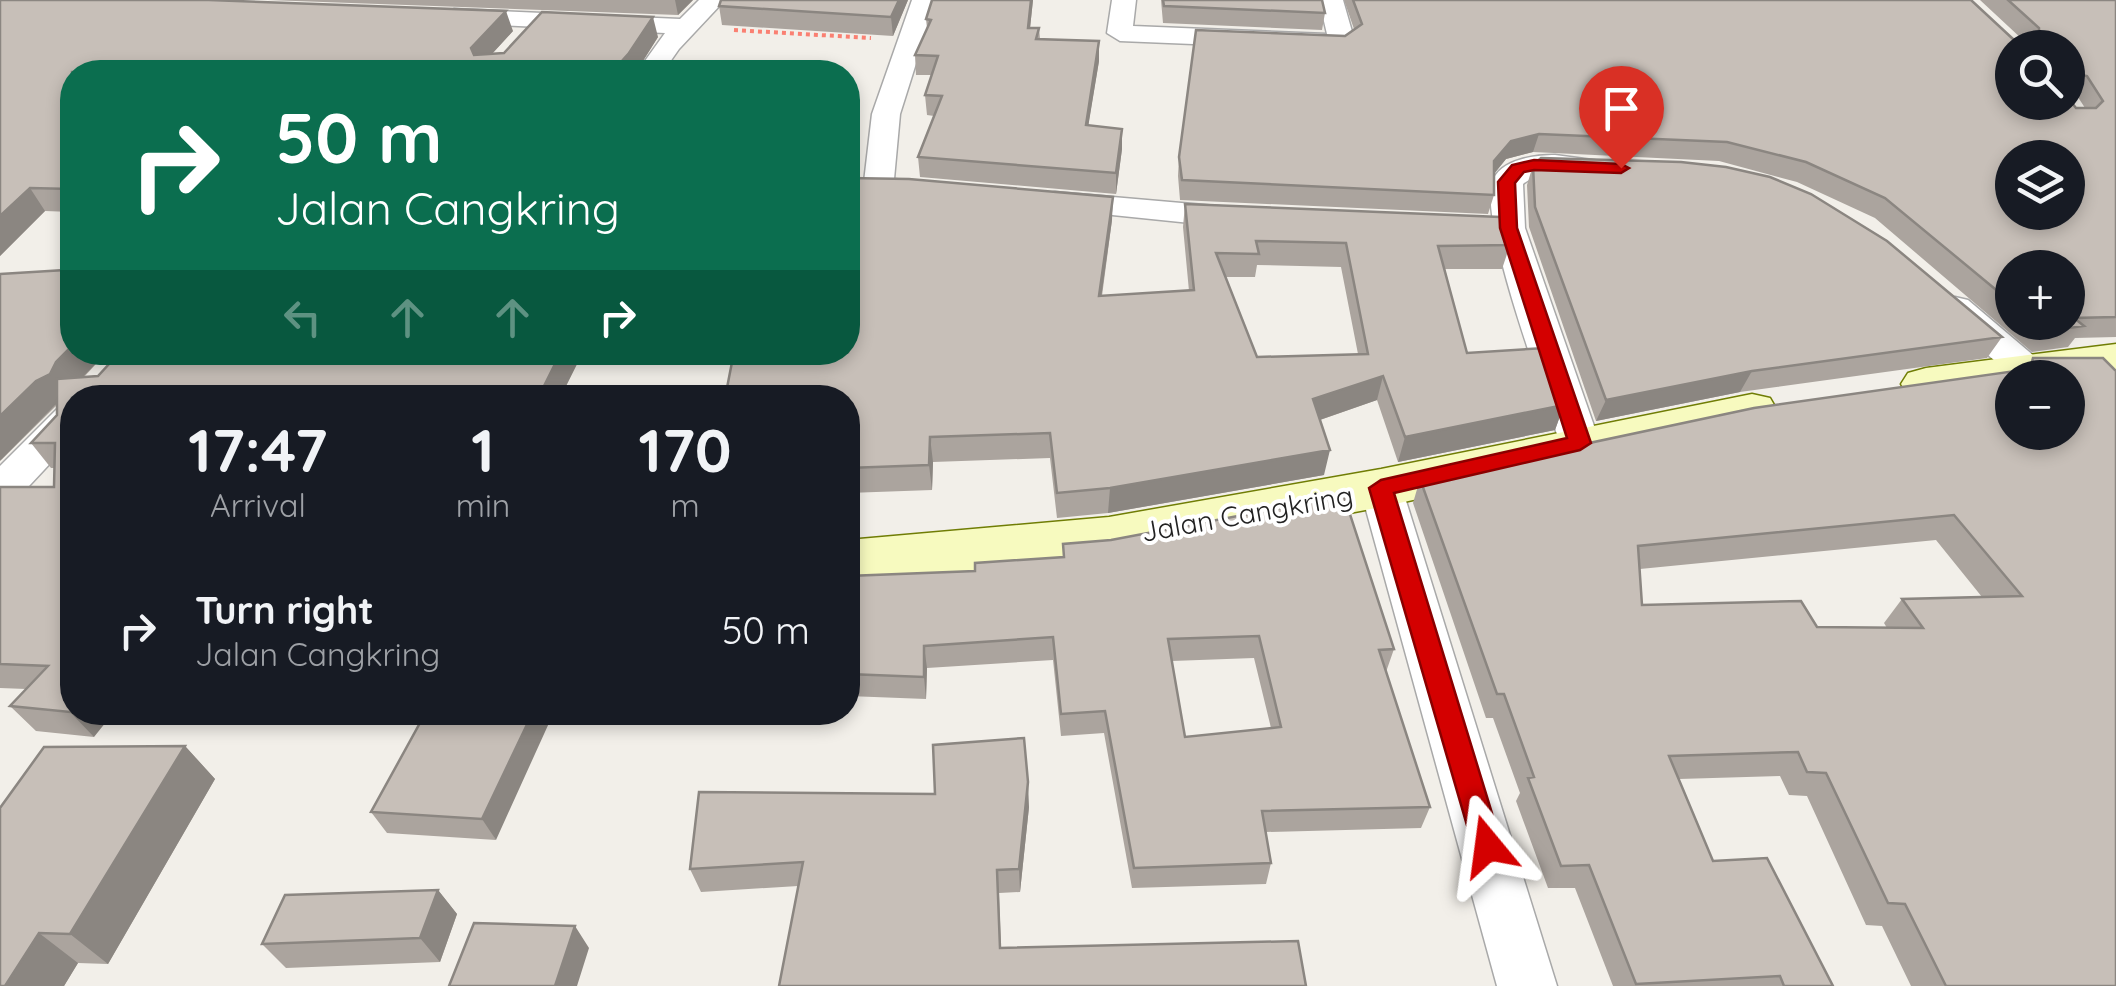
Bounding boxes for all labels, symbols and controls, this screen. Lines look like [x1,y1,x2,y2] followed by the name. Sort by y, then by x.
[1995,30,2085,450] map controls
[1995,30,2085,120] button: search
[1579,66,1664,169] pin
[1594,81,1649,136] icon: arrive
[275,93,442,181] text: 50 m
[110,100,240,230] icon: right
[1995,140,2085,230] button: layers
[275,180,620,236] text: Jalan Cangkring
[1995,250,2085,340] button: +
[275,290,330,345] icon: left
[380,290,435,345] icon: ahead
[485,290,540,345] icon: ahead
[590,290,645,345] icon: right
[1995,360,2085,450] button: −
[188,412,327,487] text: 17:47
[471,412,495,487] text: 1
[639,412,732,487] text: 170
[1138,477,1356,549] street label: Jalan Cangkring
[210,485,306,525] text: Arrival
[456,485,510,525] text: min
[671,485,700,525] text: m
[195,586,374,634] text: Turn right
[110,603,165,658] icon: right
[722,606,810,654] text: 50 m
[195,634,440,674] text: Jalan Cangkring
[1436,794,1540,898] position arrow

